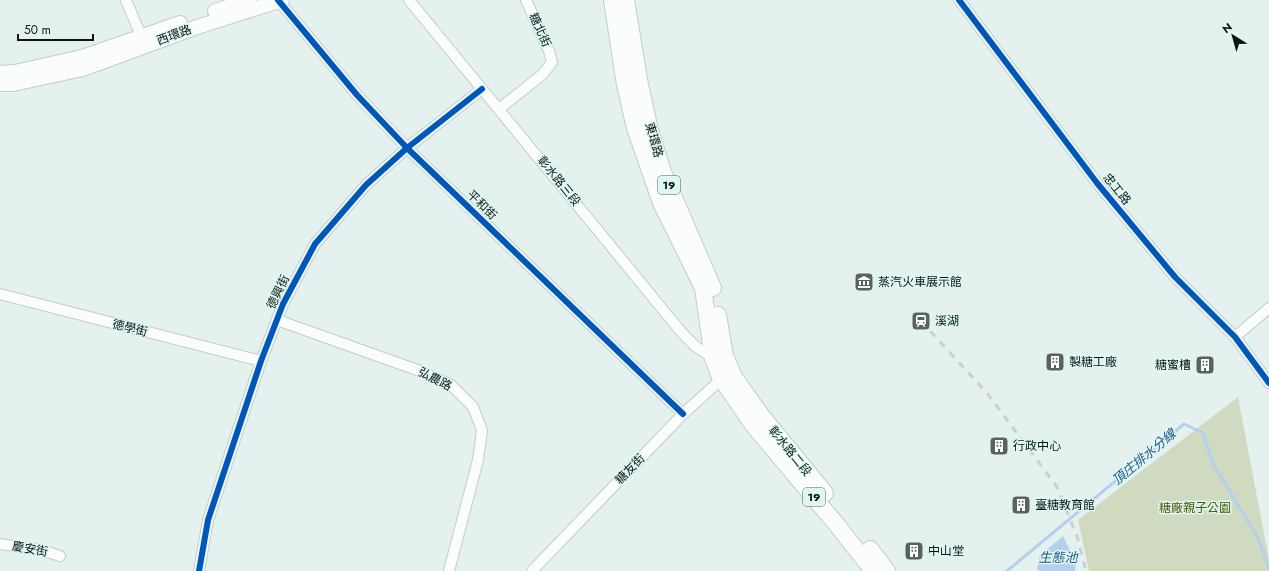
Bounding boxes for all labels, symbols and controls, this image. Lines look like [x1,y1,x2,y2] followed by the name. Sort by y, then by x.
[524,10,556,50] street label: 糖北街
[18,16,93,42] scale bar
[1213,16,1253,56] north arrow
[1219,19,1235,37] text: N
[154,20,194,50] street label: 西環路
[24,21,51,39] text: 50 m
[640,120,668,160] street label: 東環路
[533,152,585,210] street label: 彰水路三段
[1099,169,1135,209] street label: 忠工路
[658,176,680,194] road number: 19
[463,186,501,224] street label: 平和街
[853,271,875,293] museum icon: 蒸汽火車展示館
[262,272,294,312] street label: 德興街
[878,273,962,291] place label: 蒸汽火車展示館
[910,310,932,332] station icon: 溪湖
[935,312,959,330] place label: 溪湖
[110,315,150,341] street label: 德學街
[1044,351,1066,373] building icon: 製糖工廠
[1069,353,1117,371] place label: 製糖工廠
[1194,354,1216,376] building icon: 糖蜜槽
[1155,356,1191,374] place label: 糖蜜槽
[415,363,455,395] street label: 弘農路
[764,422,816,480] street label: 彰水路二段
[1108,423,1182,489] water label: 頂庄排水分線
[988,435,1010,457] building icon: 行政中心
[1013,437,1061,455] place label: 行政中心
[611,450,649,488] street label: 糖友街
[803,488,825,506] road number: 19
[1010,494,1032,516] building icon: 臺糖教育館
[1035,496,1095,514] place label: 臺糖教育館
[1159,499,1231,517] park label: 糖廠親子公園
[11,537,49,561] street label: 慶安街
[903,540,925,562] building icon: 中山堂
[928,542,964,560] place label: 中山堂
[1038,548,1079,567] water label: 生態池

